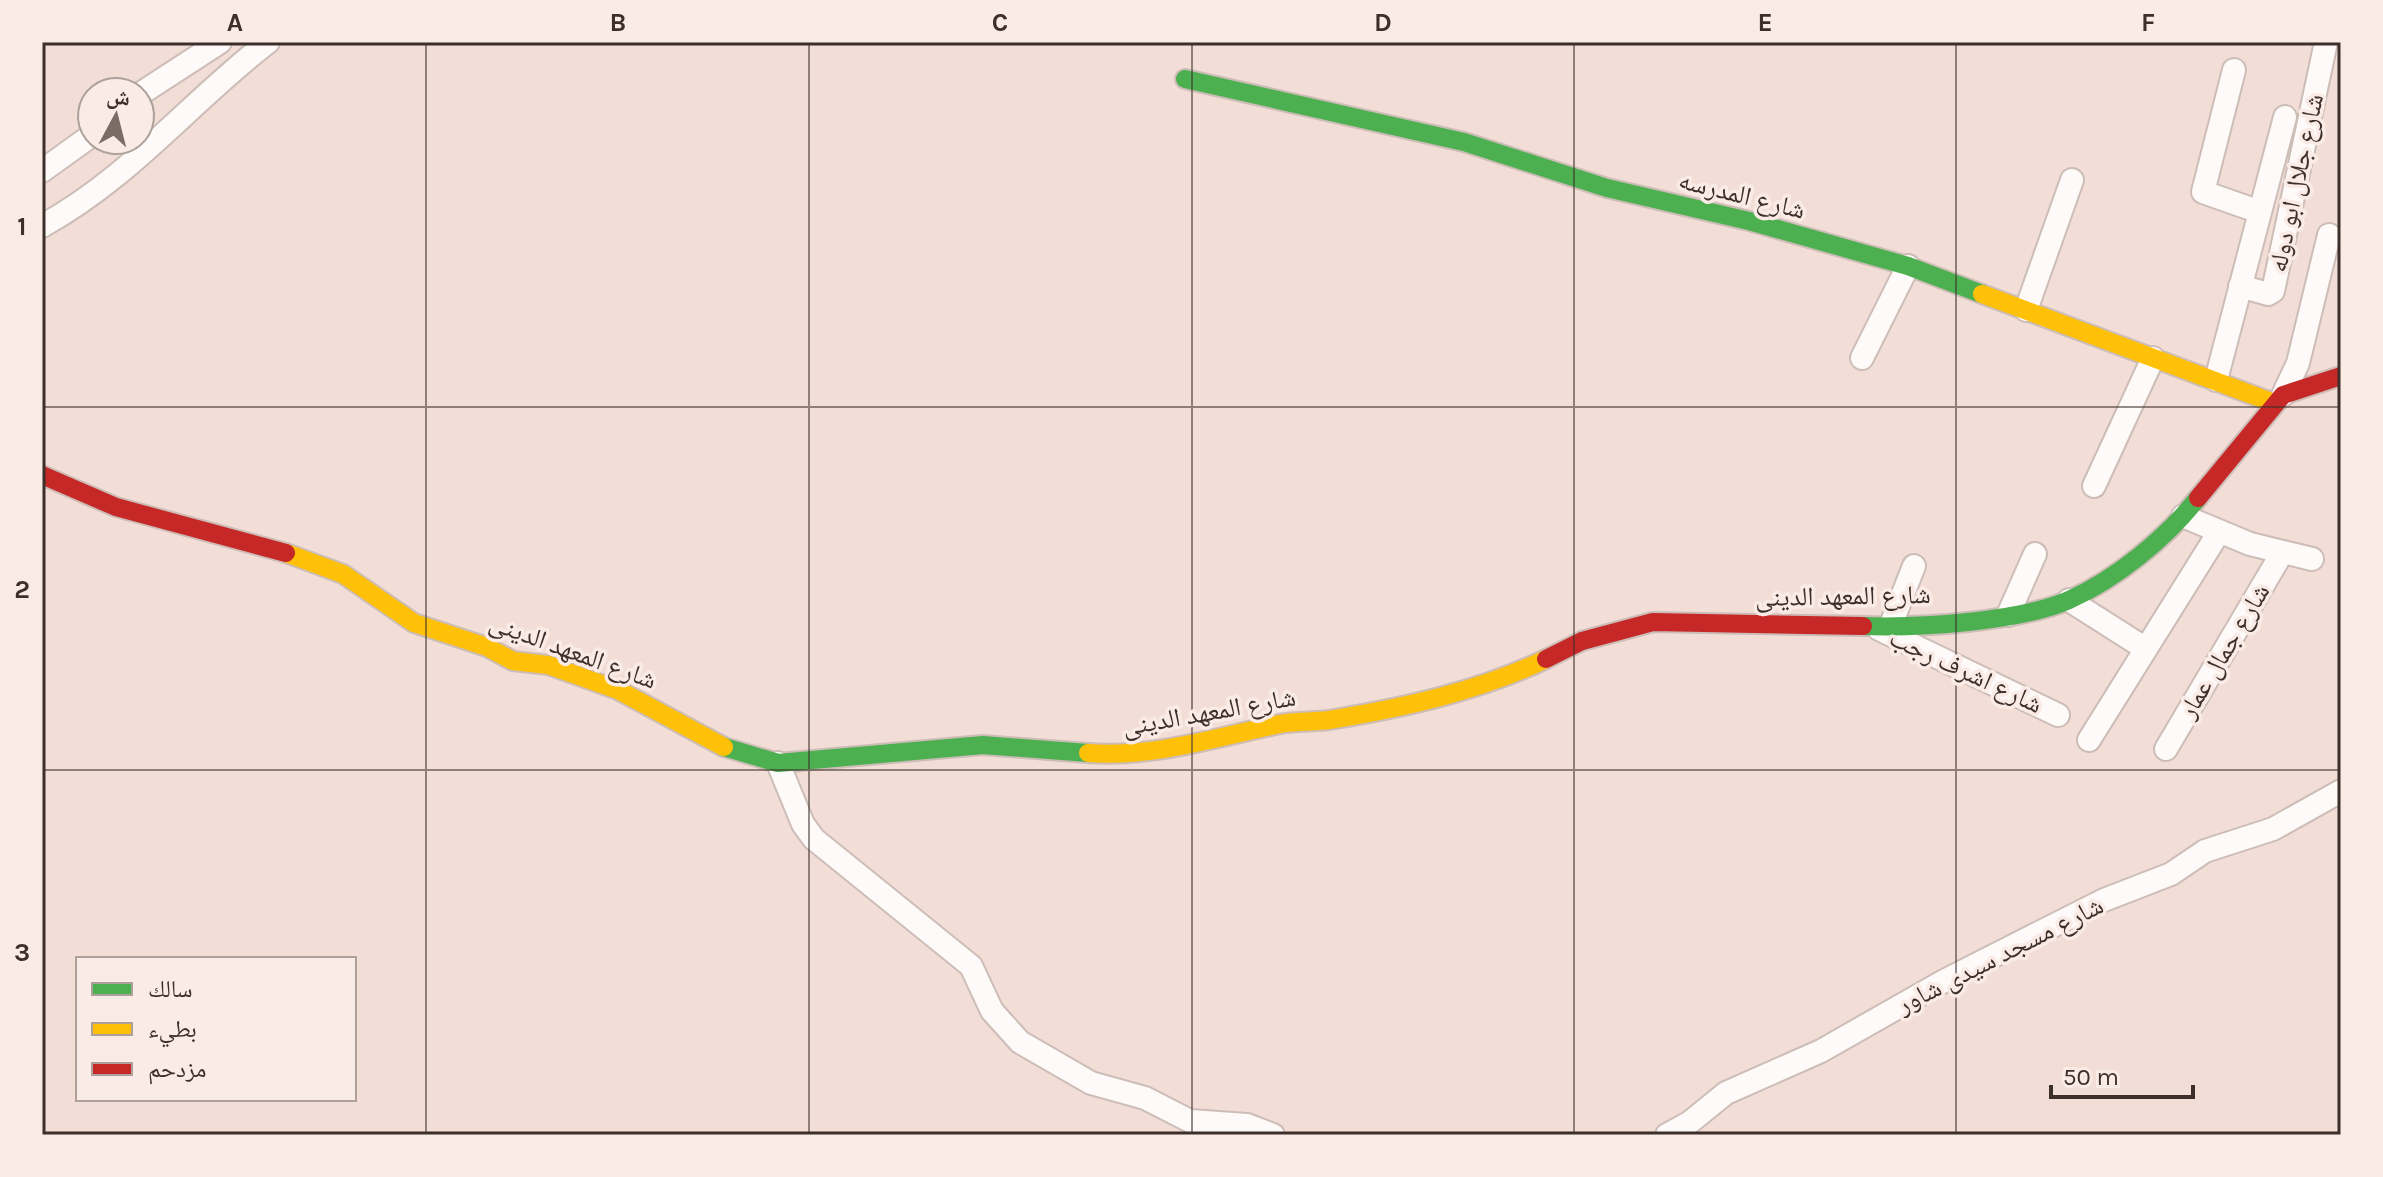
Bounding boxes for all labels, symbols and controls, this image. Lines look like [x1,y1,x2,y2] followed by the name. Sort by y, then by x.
[227,7,243,38] text: A
[610,7,626,38] text: B
[992,7,1008,38] text: C
[1374,7,1392,38] text: D
[1757,7,1773,38] text: E
[2141,7,2155,38] text: F
[76,76,156,156] north arrow
[105,83,131,111] text: ش
[2262,91,2330,275] street label: شارع جلال ابو دوله
[1676,164,1808,226] street label: شارع المدرسه
[17,211,27,242] text: 1
[14,574,30,605] text: 2
[2171,578,2276,725] street label: شارع جمال عمار
[1755,579,1931,613] street label: شارع المعهد الدينى
[485,606,661,696] street label: شارع المعهد الدينى
[1884,622,2048,720] street label: شارع اشرف رجب
[1120,681,1298,743] street label: شارع المعهد الدينى
[1891,890,2108,1021] street label: شارع مسجد سيدى شاور
[14,937,30,968] text: 3
[76,957,356,1101] legend
[148,975,193,1003] text: سالك
[148,1015,197,1048] text: بطيء
[2051,1049,2193,1099] scale bar
[148,1055,207,1085] text: مزدحم
[2063,1063,2119,1091] text: 50 m

